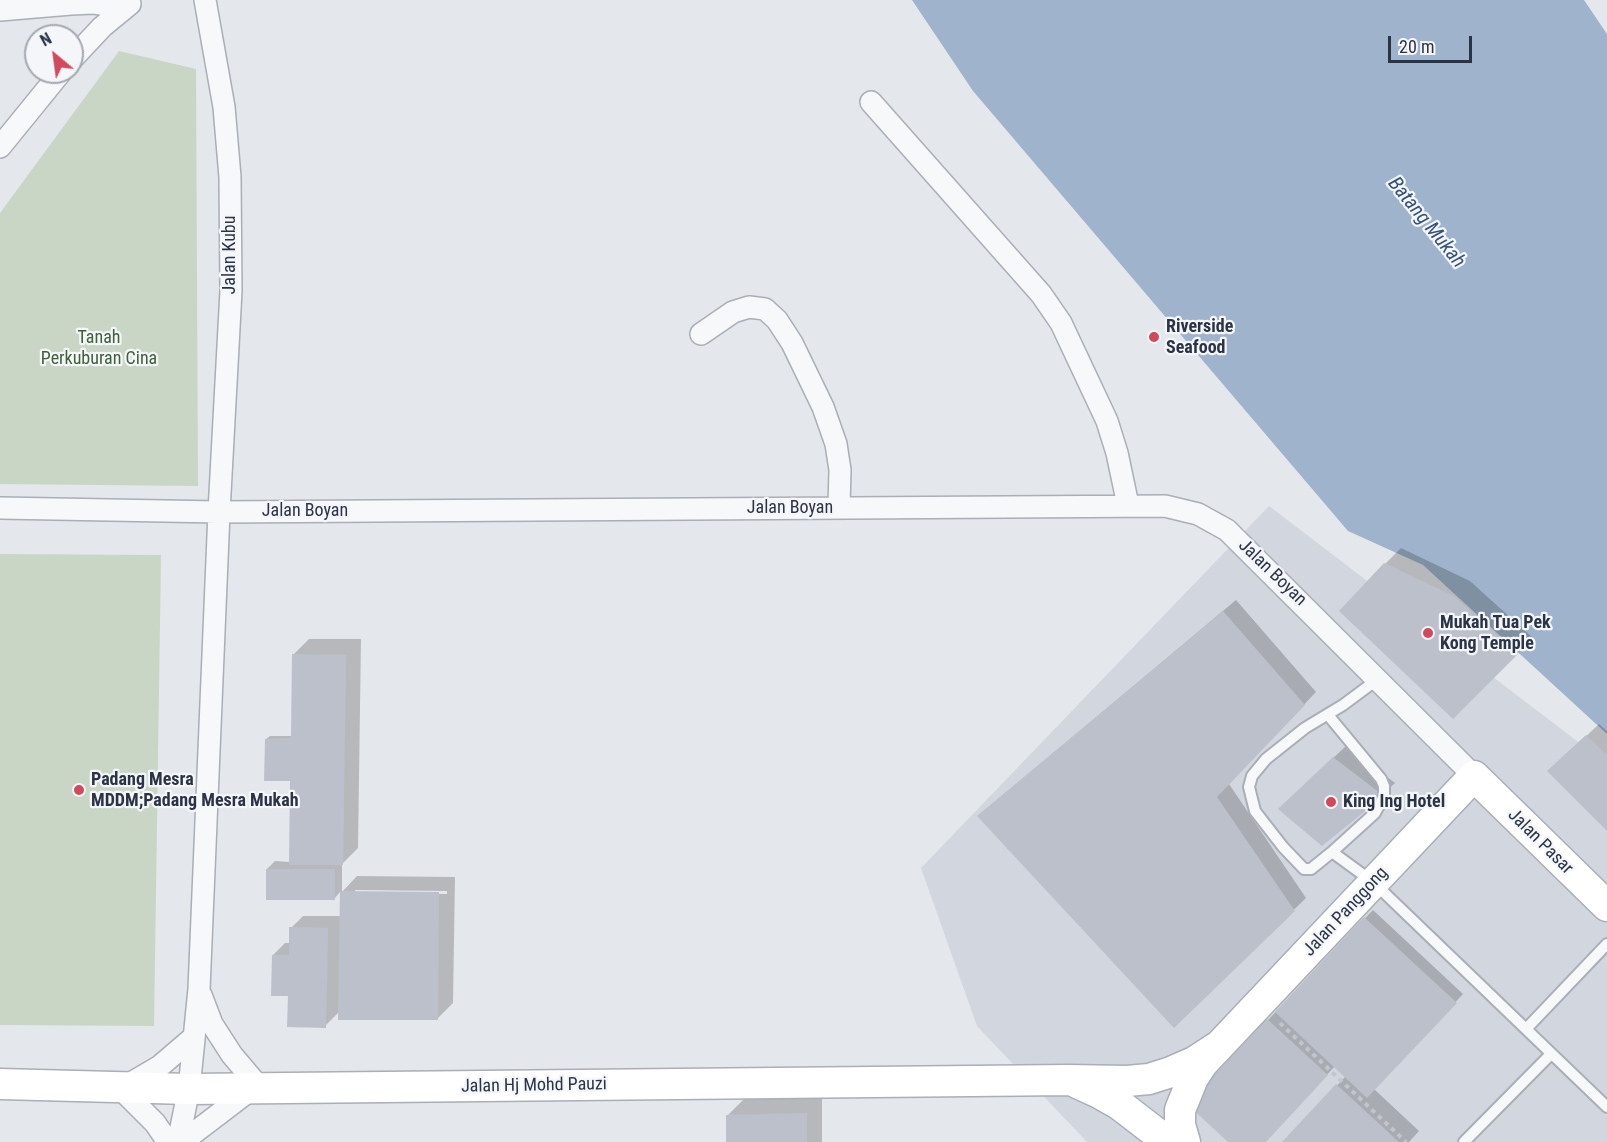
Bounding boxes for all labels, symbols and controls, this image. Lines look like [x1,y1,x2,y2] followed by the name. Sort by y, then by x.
[24,24,84,84] north arrow
[1391,24,1475,62] scale bar
[37,29,55,50] text: N
[1399,36,1434,57] text: 20 m
[1382,173,1470,273] water label: Batang Mukah
[219,216,241,294] street label: Jalan Kubu
[1166,316,1233,358] place label: Riverside Seafood
[41,327,157,370] park label: Tanah Perkuburan Cina
[1147,330,1161,344] marker: Riverside Seafood
[747,497,833,519] street label: Jalan Boyan
[262,500,348,522] street label: Jalan Boyan
[1233,535,1311,611] street label: Jalan Boyan
[1440,612,1551,654] place label: Mukah Tua Pek Kong Temple
[1421,626,1435,640] marker: Mukah Tua Pek Kong Temple
[91,769,298,812] place label: Padang Mesra MDDM;Padang Mesra Mukah
[72,783,86,797] marker: Padang Mesra MDDM;Padang Mesra Mukah
[1343,791,1445,813] place label: King Ing Hotel
[1324,795,1338,809] marker: King Ing Hotel
[1503,805,1577,879] street label: Jalan Pasar
[1299,863,1393,961] street label: Jalan Panggong
[461,1074,607,1098] street label: Jalan Hj Mohd Pauzi

